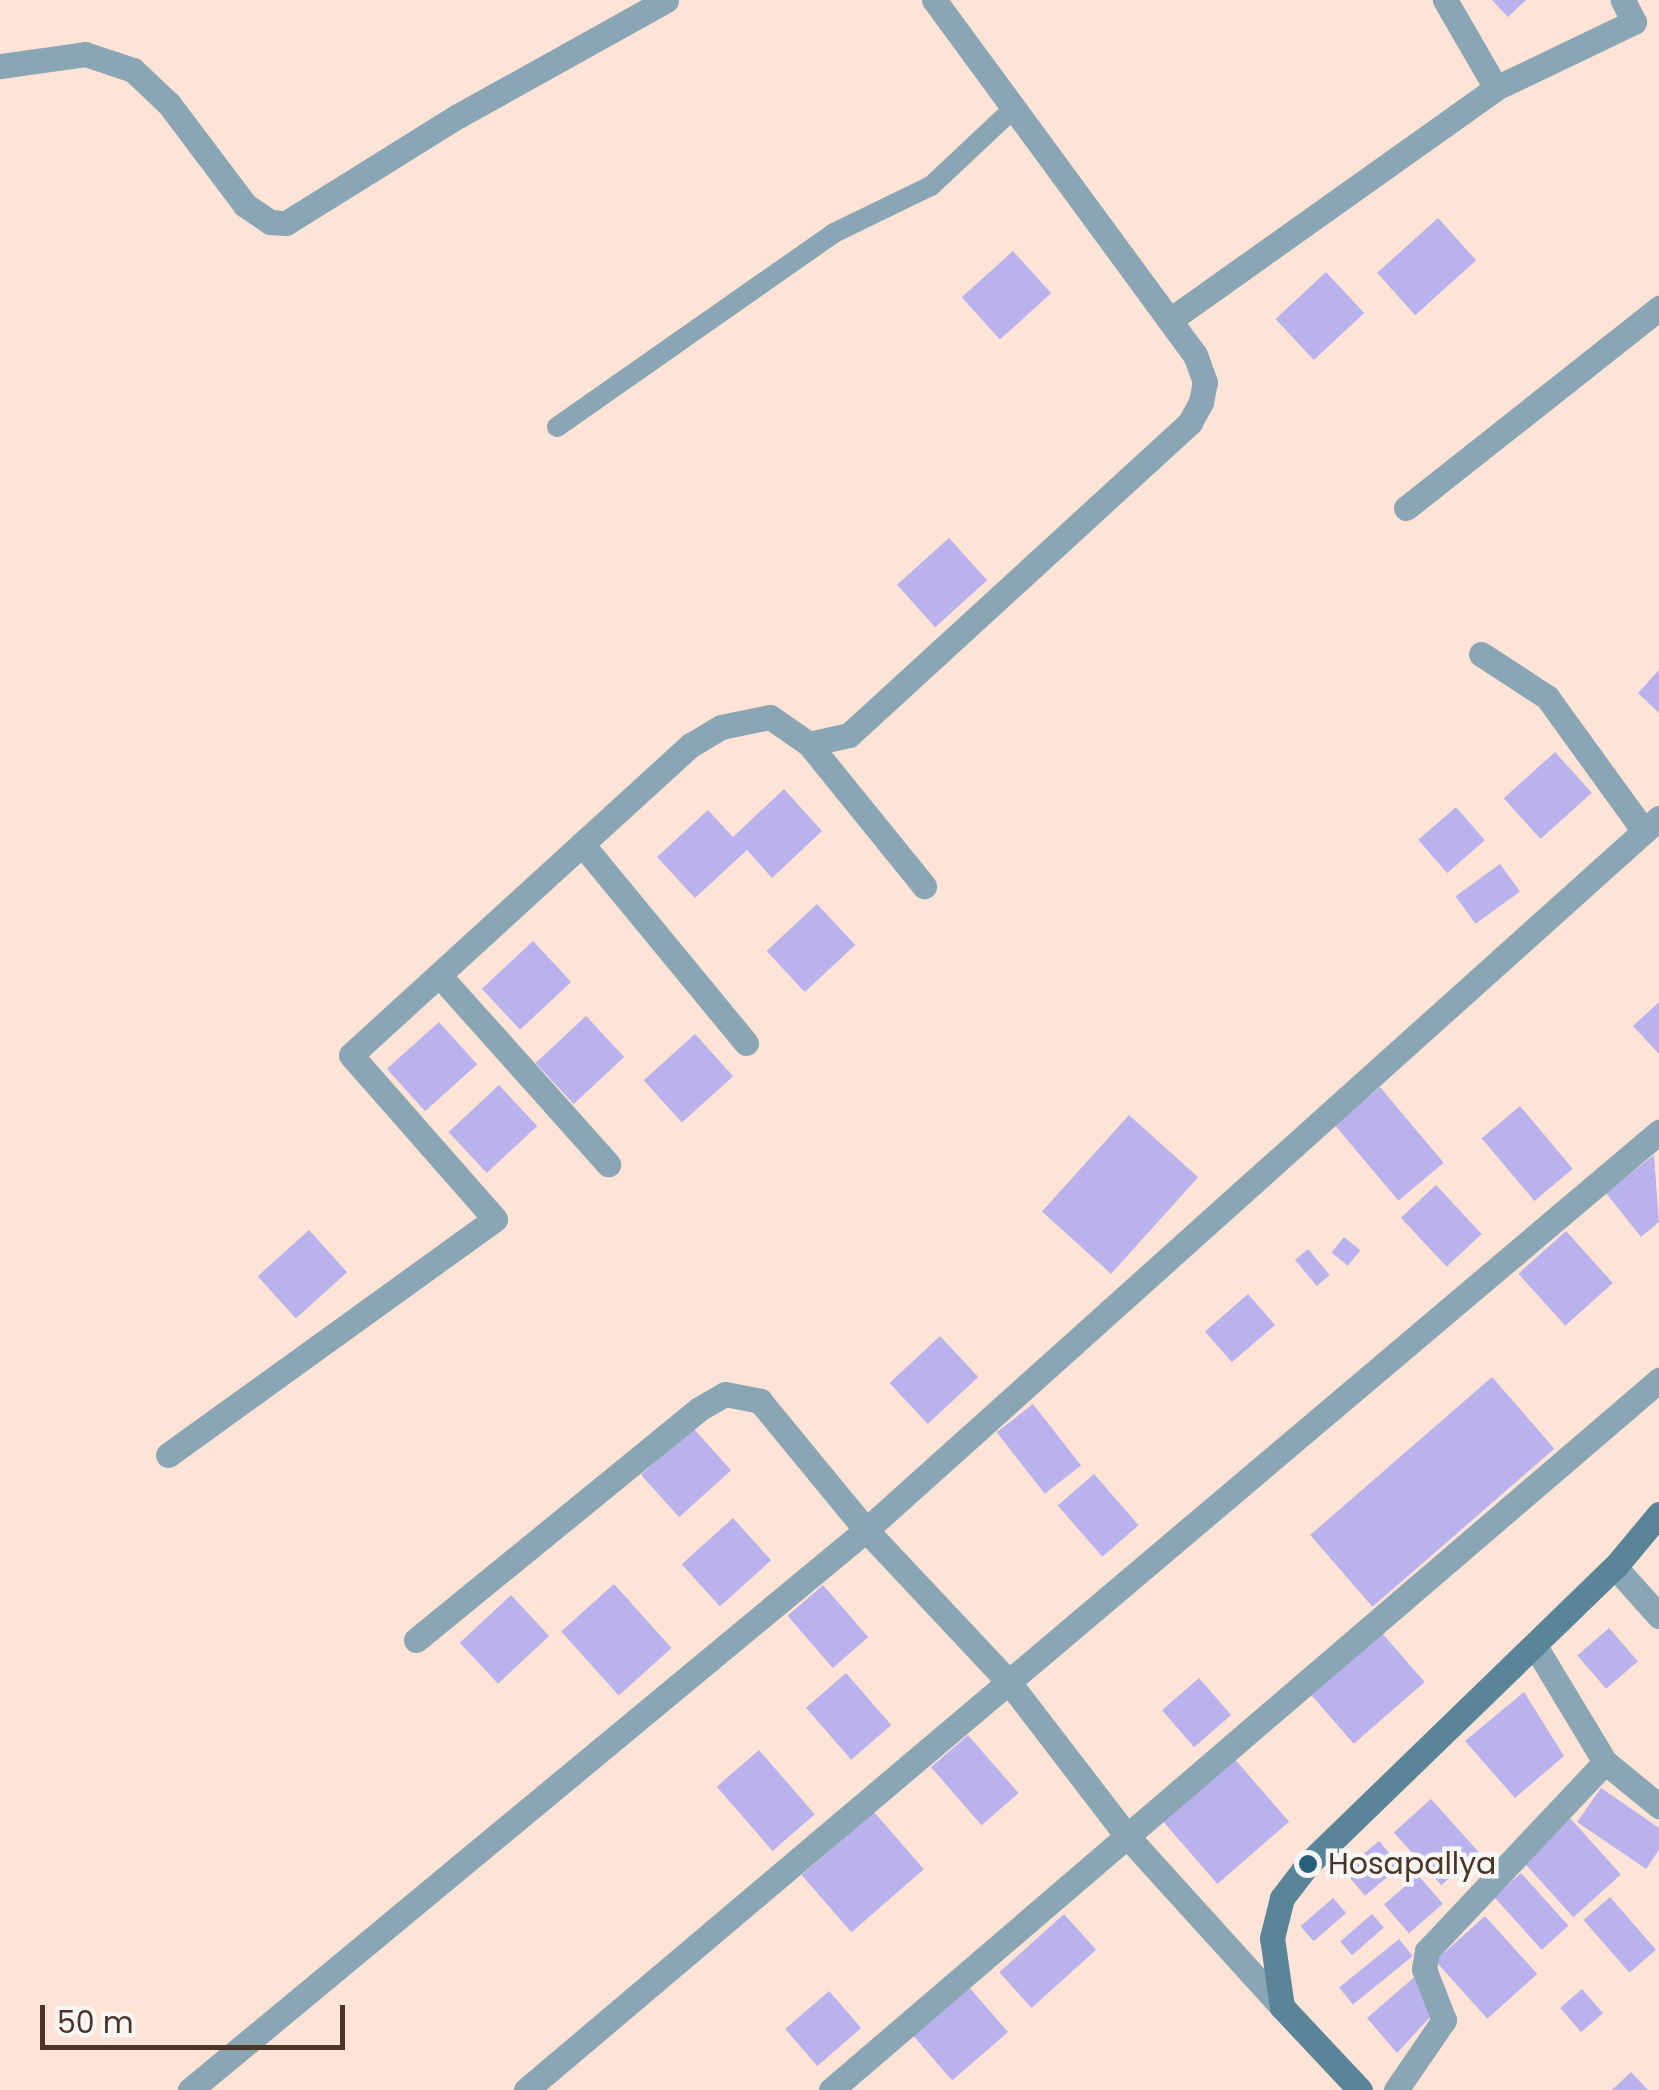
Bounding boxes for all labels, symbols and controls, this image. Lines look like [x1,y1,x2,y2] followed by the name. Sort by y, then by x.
[1328,1846,1496,1882] place label: Hosapallya
[1297,1853,1319,1875] marker: Hosapallya
[45,1985,350,2047] scale bar
[57,2001,134,2044] text: 50 m

